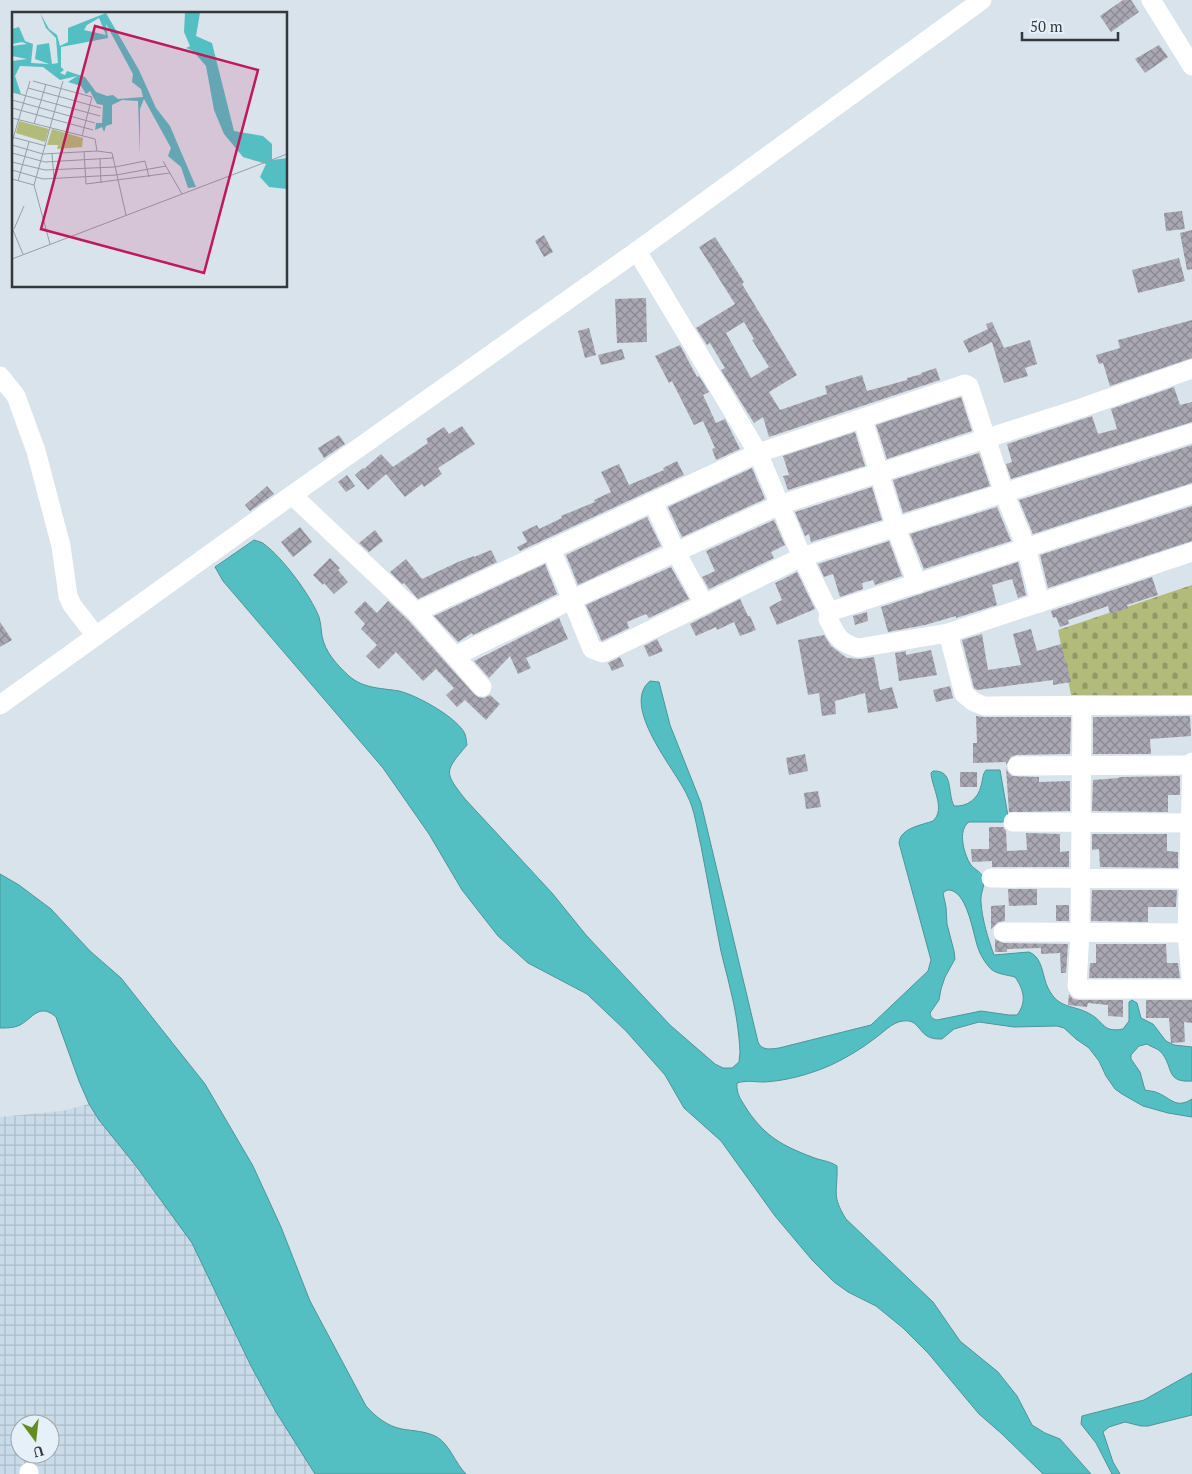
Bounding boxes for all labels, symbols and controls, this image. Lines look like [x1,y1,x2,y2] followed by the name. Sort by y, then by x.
[1022,10,1118,42] scale bar
[12,12,288,288] inset map
[1030,16,1063,36] text: 50 m
[10,1414,60,1464] north arrow
[31,1442,46,1463] text: U

